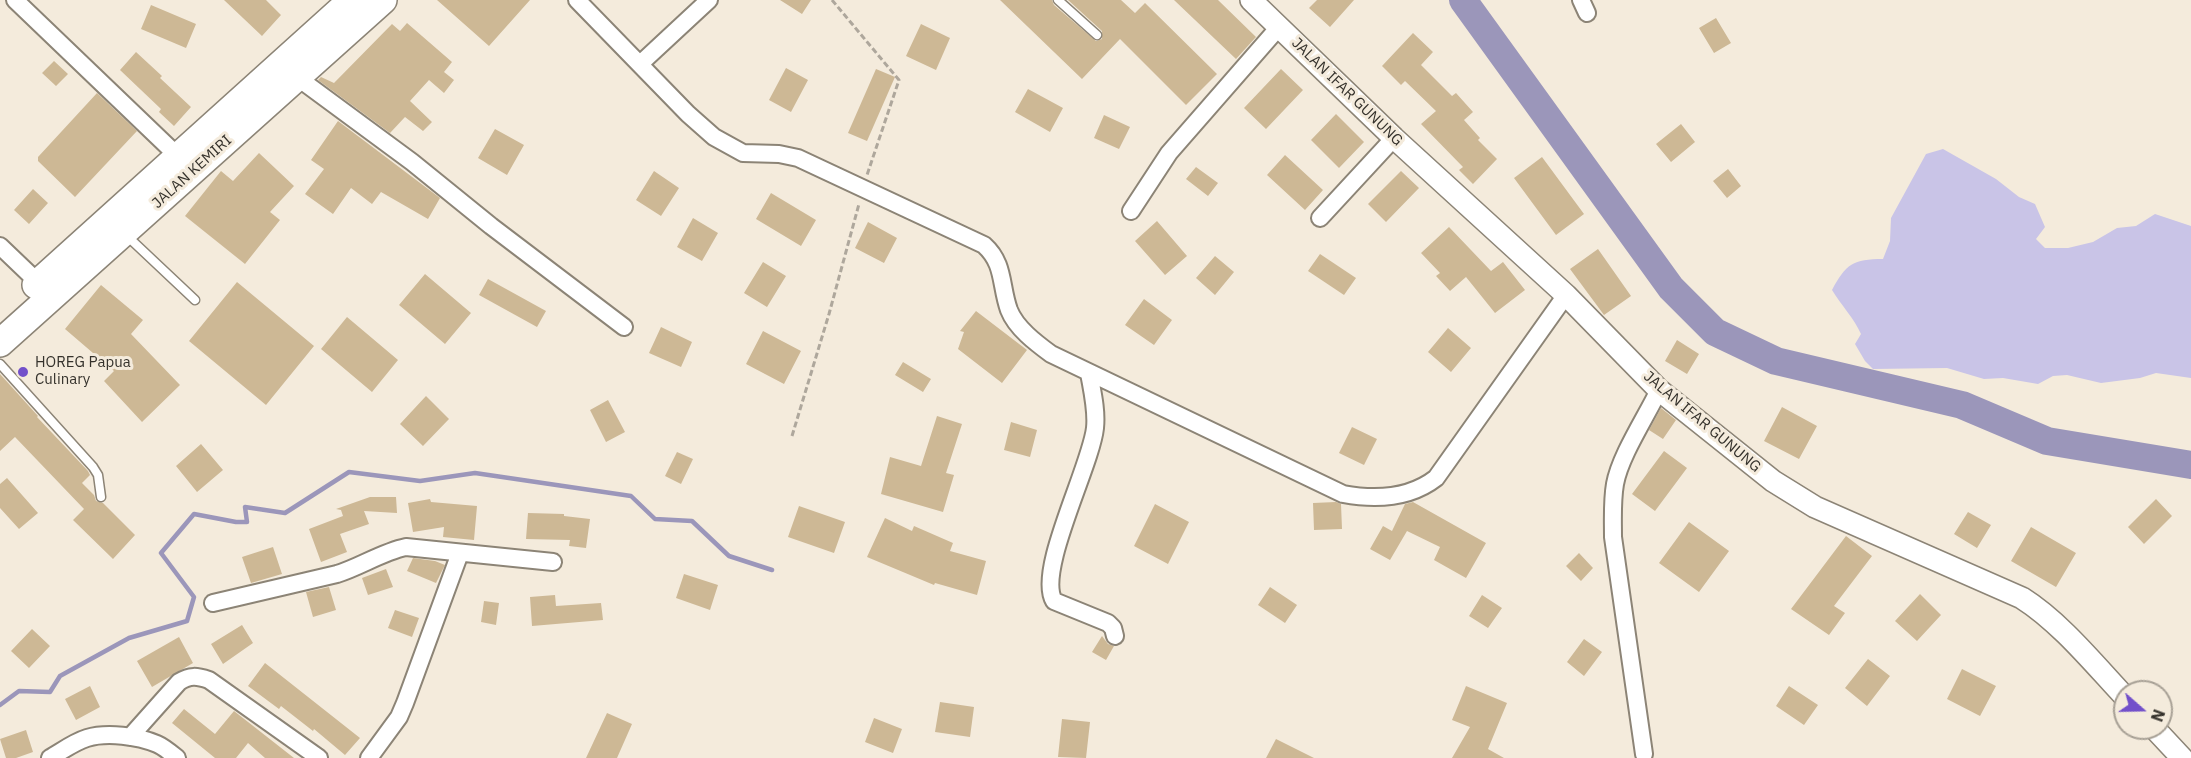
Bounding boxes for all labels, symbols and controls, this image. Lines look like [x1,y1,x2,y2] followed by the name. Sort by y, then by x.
[1288,34,1406,150] street label: JALAN IFAR GUNUNG
[149,132,235,212] street label: JALAN KEMIRI
[35,354,131,389] place label: HOREG Papua Culinary
[16,365,30,379] marker: HOREG Papua Culinary
[1640,368,1764,476] street label: JALAN IFAR GUNUNG
[2113,680,2173,740] north arrow
[2147,707,2169,724] text: N

